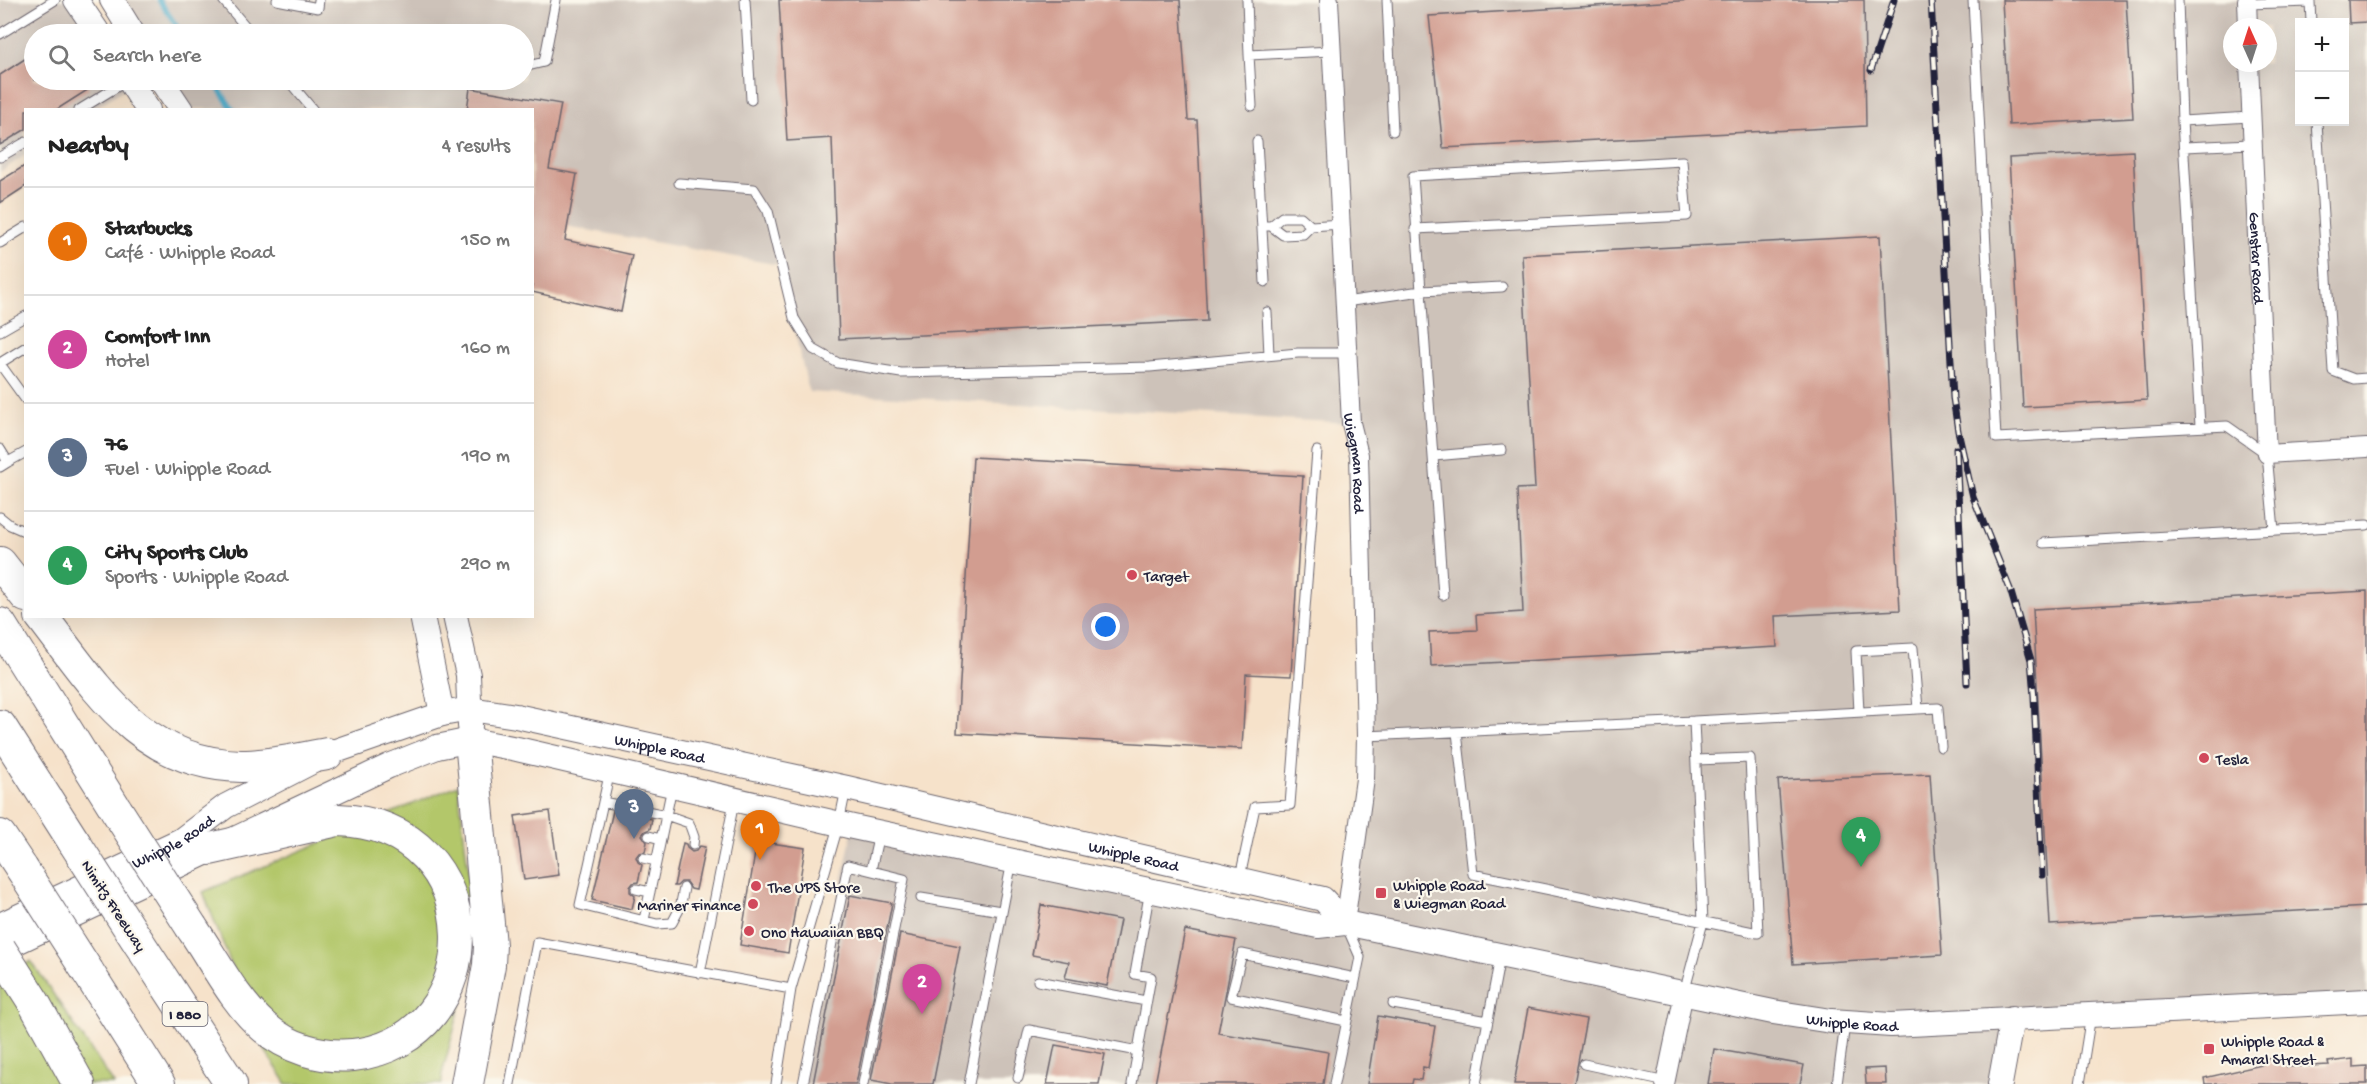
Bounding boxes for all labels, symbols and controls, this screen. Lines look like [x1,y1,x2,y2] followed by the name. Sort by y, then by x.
[2223,18,2277,72] north arrow
[2295,18,2349,126] map controls
[2295,18,2349,72] button: +
[24,24,534,90] search box
[45,41,78,74] icon: search
[93,44,201,70] text: Search here
[2295,72,2349,126] button: −
[48,132,129,163] text: Nearby
[442,136,510,159] text: 4 results
[2243,212,2266,306] street label: Genstar Road
[105,217,192,243] text: Starbucks
[63,230,72,253] text: 1
[461,230,510,253] text: 150 m
[105,243,274,266] text: Café · Whipple Road
[105,325,210,351] text: Comfort Inn
[63,338,72,361] text: 2
[461,338,510,361] text: 160 m
[105,351,150,374] text: Hotel
[1337,413,1366,515] street label: Wiegman Road
[105,433,128,459] text: 76
[62,446,73,469] text: 3
[462,446,510,469] text: 190 m
[105,459,270,482] text: Fuel · Whipple Road
[105,541,248,567] text: City Sports Club
[63,554,72,577] text: 4
[460,554,510,577] text: 290 m
[105,567,288,590] text: Sports · Whipple Road
[1125,568,1139,582] marker: Target
[1143,569,1190,588] place label: Target
[1091,612,1120,641] your location
[612,732,708,770] street label: Whipple Road
[2197,751,2211,765] marker: Tesla
[2215,752,2250,771] place label: Tesla
[614,790,654,839] pin: 3
[740,810,780,860] pin: 1
[130,811,220,875] street label: Whipple Road
[1842,818,1880,867] pin: 4
[1086,839,1182,878] street label: Whipple Road
[75,857,149,956] street label: Nimitz Freeway
[1393,878,1507,915] place label: Whipple Road & Wiegman Road
[749,879,763,893] marker: The UPS Store
[767,880,861,899] place label: The UPS Store
[1374,886,1388,900] marker: Whipple Road & Wiegman Road
[746,897,760,911] marker: Mariner Finance
[637,898,742,917] place label: Mariner Finance
[742,924,756,938] marker: Ono Hawaiian BBQ
[761,925,884,944] place label: Ono Hawaiian BBQ
[902,964,942,1014] pin: 2
[162,1002,207,1026] road number: I 880
[1804,1011,1900,1038] street label: Whipple Road
[2221,1034,2325,1071] place label: Whipple Road & Amaral Street
[2202,1042,2216,1056] marker: Whipple Road & Amaral Street

